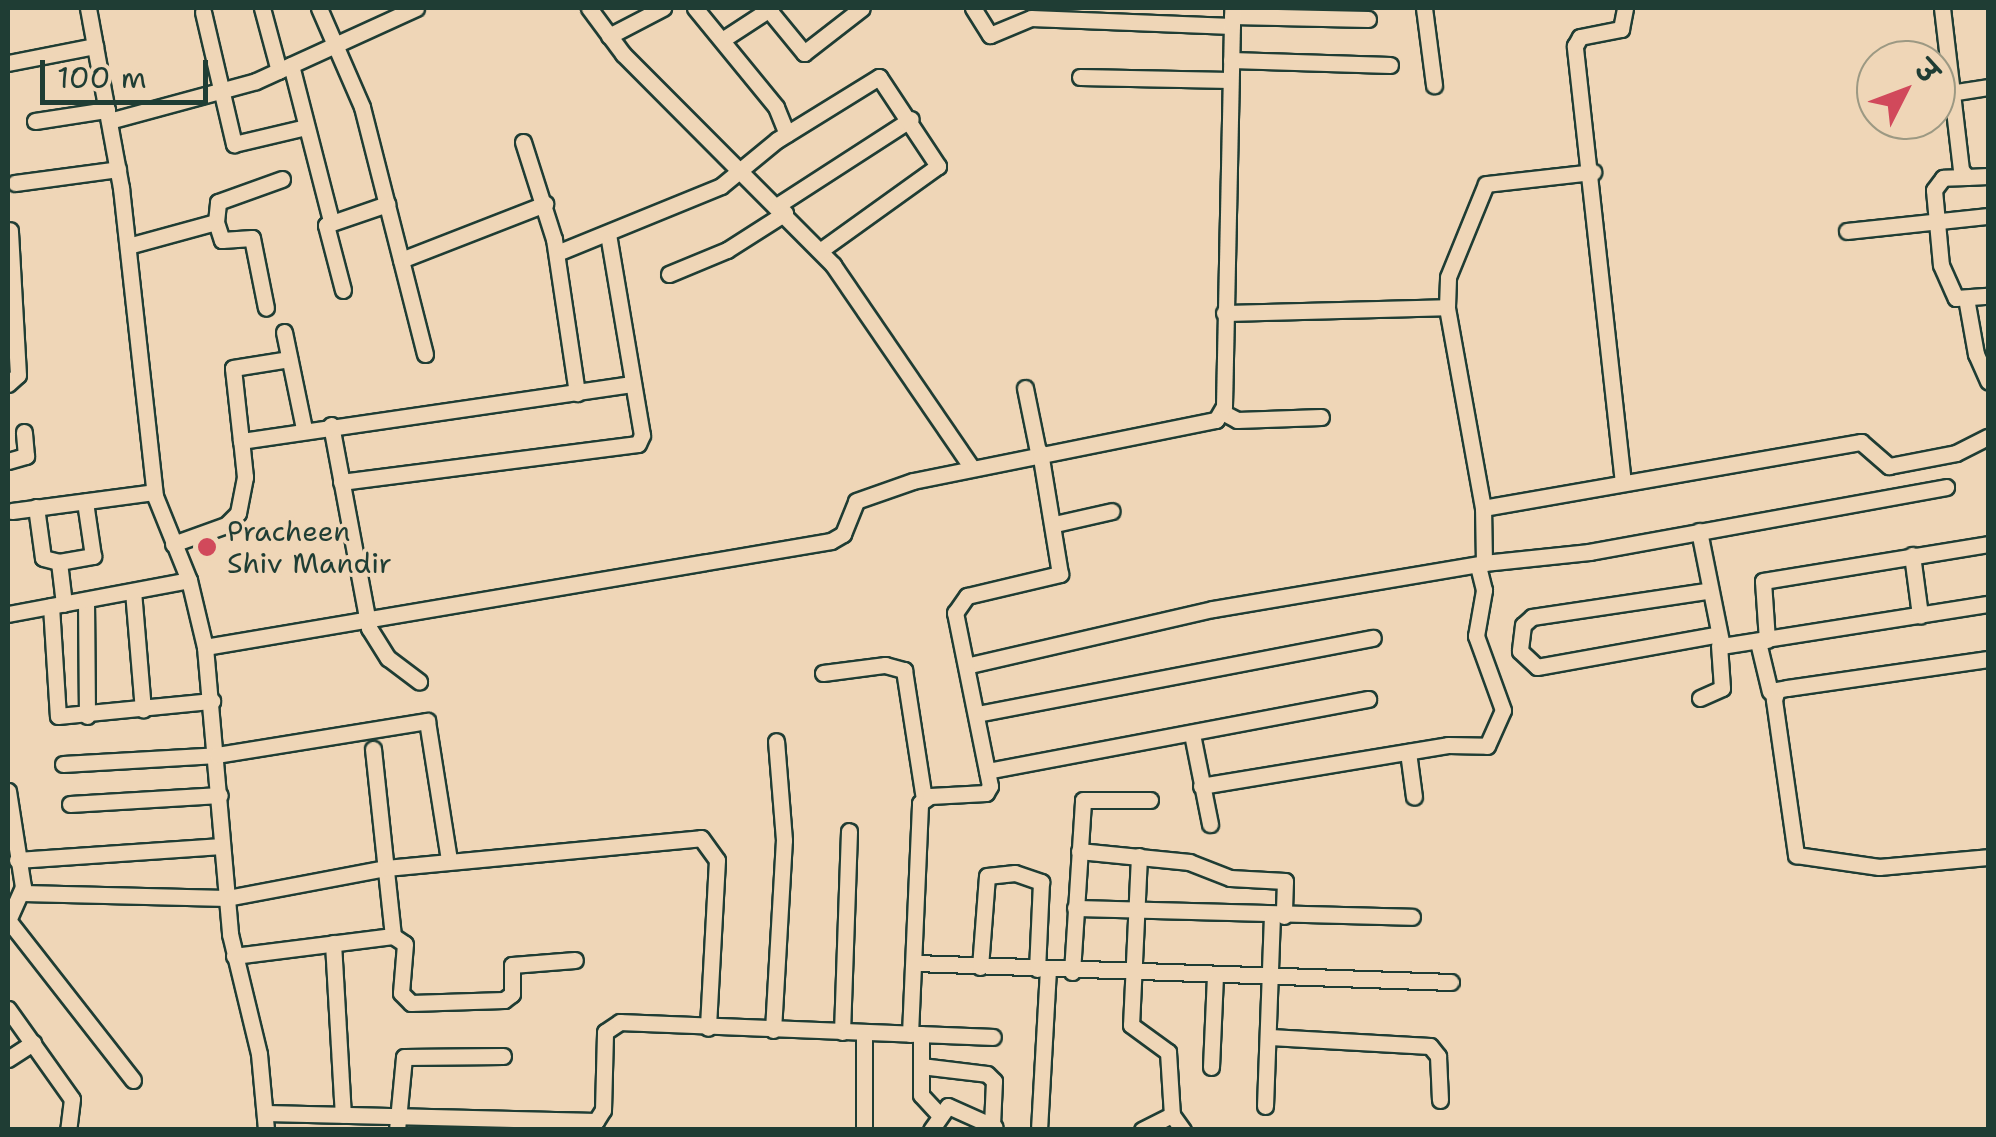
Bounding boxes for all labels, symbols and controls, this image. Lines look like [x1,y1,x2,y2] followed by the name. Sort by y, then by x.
[45,40,212,102] scale bar
[1856,40,1956,140] north arrow
[1906,52,1947,91] text: उ
[57,57,147,98] text: 100 m
[227,514,392,580] place label: Pracheen Shiv Mandir
[196,536,218,558] marker: Pracheen Shiv Mandir

